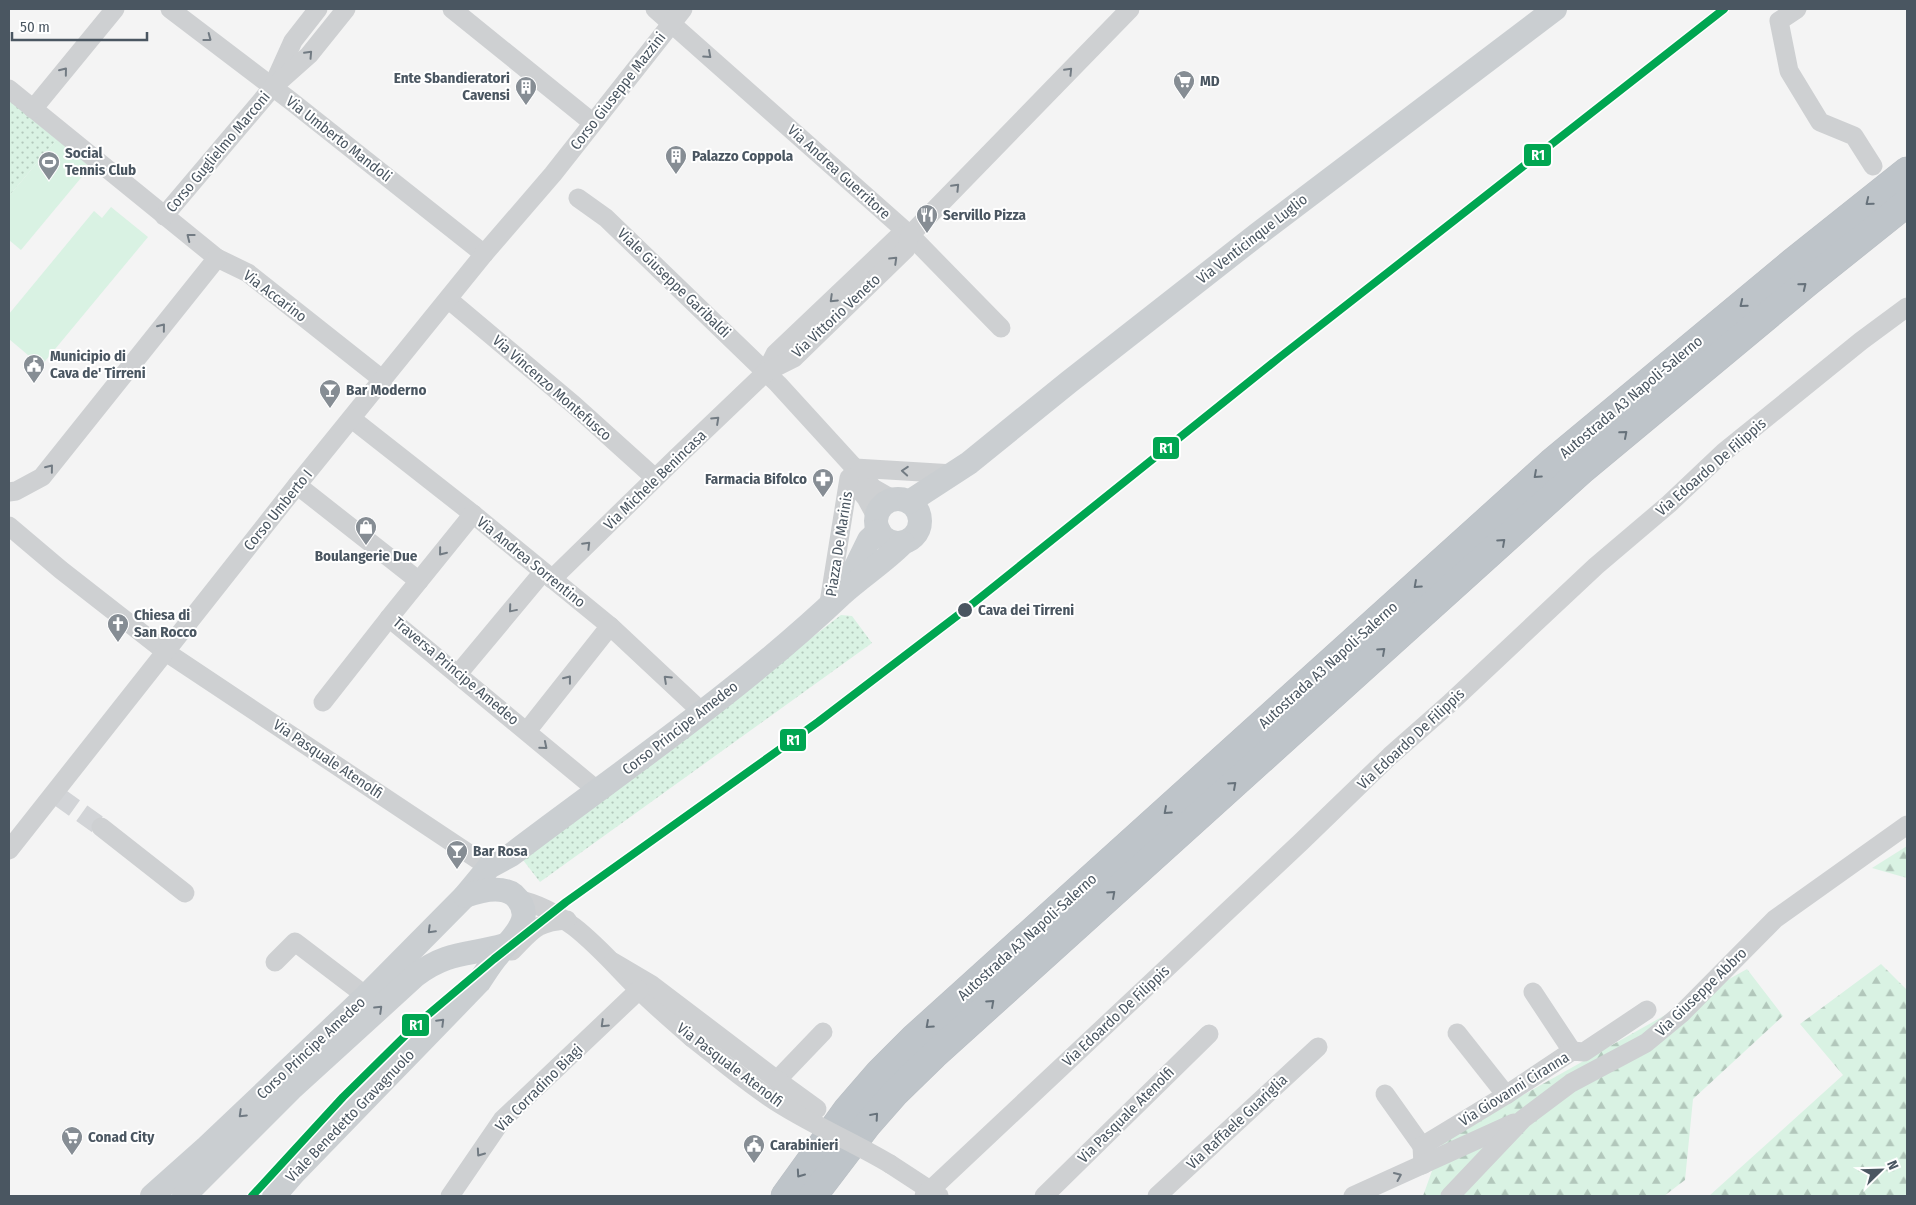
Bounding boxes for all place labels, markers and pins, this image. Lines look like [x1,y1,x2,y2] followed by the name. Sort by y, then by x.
[394,69,510,104] place label: Ente Sbandieratori Cavensi
[1172,69,1196,100] supermarket icon: MD
[1200,72,1220,90] place label: MD
[514,75,538,106] building icon: Ente Sbandieratori Cavensi
[65,144,136,179] place label: Social Tennis Club
[664,144,688,175] building icon: Palazzo Coppola
[692,147,794,165] place label: Palazzo Coppola
[37,150,61,181] sports icon: Social Tennis Club
[915,203,939,234] restaurant icon: Servillo Pizza
[943,206,1026,224] place label: Servillo Pizza
[50,347,146,382] place label: Municipio di Cava de' Tirreni
[22,353,46,384] public building icon: Municipio di Cava de' Tirreni
[318,378,342,409] bar icon: Bar Moderno
[346,381,426,399] place label: Bar Moderno
[811,467,835,498] pharmacy icon: Farmacia Bifolco
[705,470,807,488] place label: Farmacia Bifolco
[354,515,378,546] shop icon: Boulangerie Due
[315,547,418,565] place label: Boulangerie Due
[956,601,974,619] marker: Cava dei Tirreni
[978,601,1074,619] place label: Cava dei Tirreni
[134,606,197,641] place label: Chiesa di San Rocco
[106,612,130,643] church icon: Chiesa di San Rocco
[445,839,469,870] bar icon: Bar Rosa
[473,842,528,860] place label: Bar Rosa
[60,1125,84,1156] supermarket icon: Conad City
[88,1128,155,1146] place label: Conad City
[742,1133,766,1164] public building icon: Carabinieri
[770,1136,839,1154] place label: Carabinieri

